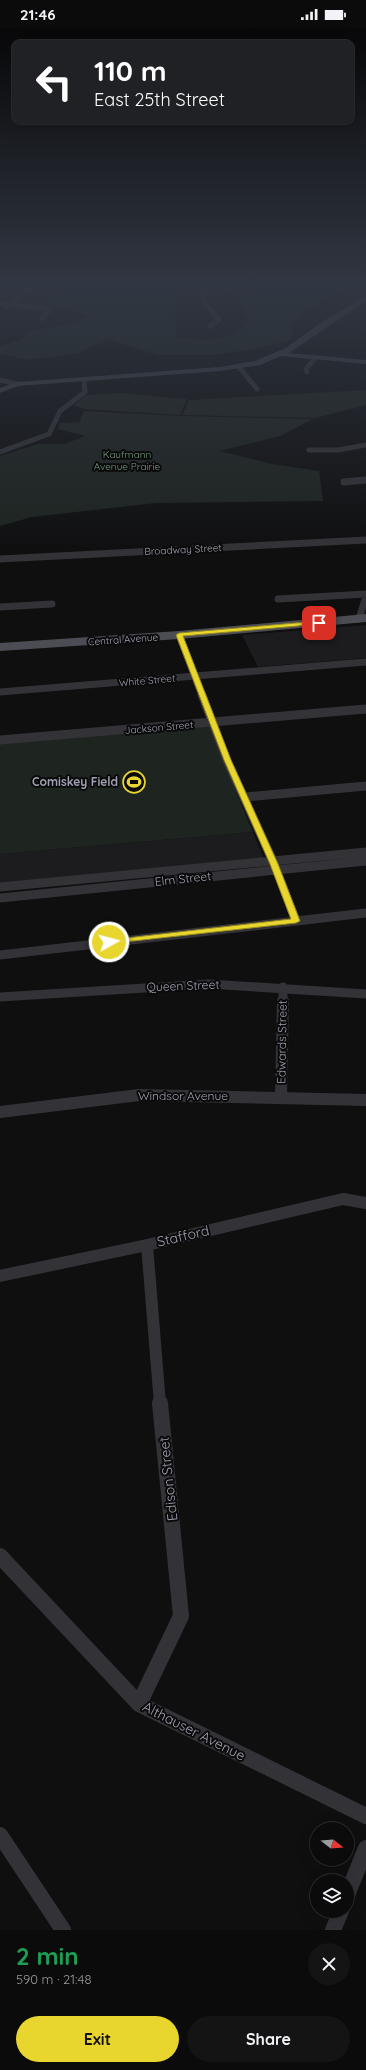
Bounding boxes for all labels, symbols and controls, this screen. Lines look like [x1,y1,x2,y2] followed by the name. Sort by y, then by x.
[20,5,56,24] text: 21:46
[94,53,167,88] text: 110 m
[28,56,80,108] icon: left
[94,88,225,111] text: East 25th Street
[94,448,161,473] park label: Kaufmann Avenue Prairie
[144,541,223,558] street label: Broadway Street
[302,606,336,640] pin
[308,612,330,634] icon: arrive
[87,631,159,648] street label: Central Avenue
[118,672,176,689] street label: White Street
[124,718,194,737] street label: Jackson Street
[121,769,147,795] sports icon: Comiskey Field
[32,774,118,789] place label: Comiskey Field
[154,868,212,889] street label: Elm Street
[88,921,130,963] position arrow
[146,977,220,994] street label: Queen Street
[273,1000,290,1084] street label: Edwards Street
[138,1088,228,1103] street label: Windsor Avenue
[155,1221,211,1251] street label: Stafford
[155,1436,181,1522] street label: Edison Street
[140,1697,248,1765] street label: Althauser Avenue
[310,1822,354,1866] north arrow
[310,1822,354,1918] map controls
[310,1874,354,1918] button: layers
[16,1941,78,1971] text: 2 min
[308,1943,350,1985] button: close
[16,1971,91,1987] text: 590 m · 21:48
[16,2016,179,2062] button: Exit
[187,2016,350,2062] button: Share

